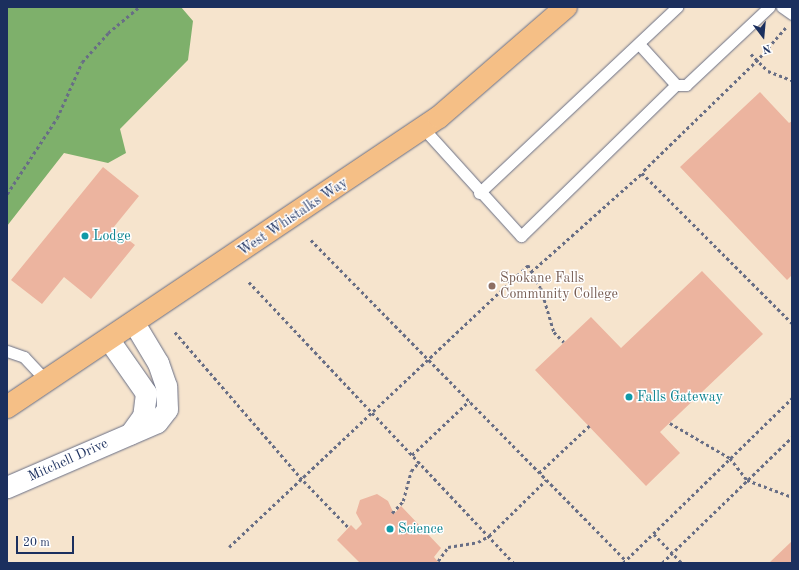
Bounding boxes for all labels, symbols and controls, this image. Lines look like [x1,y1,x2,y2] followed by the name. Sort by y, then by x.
[743,16,783,56] north arrow
[761,42,772,54] text: N
[235,174,351,260] street label: West Whistalks Way
[93,228,131,244] place label: Lodge
[80,231,90,241] marker: Lodge
[500,270,618,302] place label: Spokane Falls Community College
[487,281,497,291] marker: Spokane Falls Community College
[637,389,723,405] place label: Falls Gateway
[624,392,634,402] marker: Falls Gateway
[25,435,111,485] street label: Mitchell Drive
[398,521,443,537] place label: Science
[385,524,395,534] marker: Science
[18,528,76,554] scale bar
[23,537,50,549] text: 20 m

